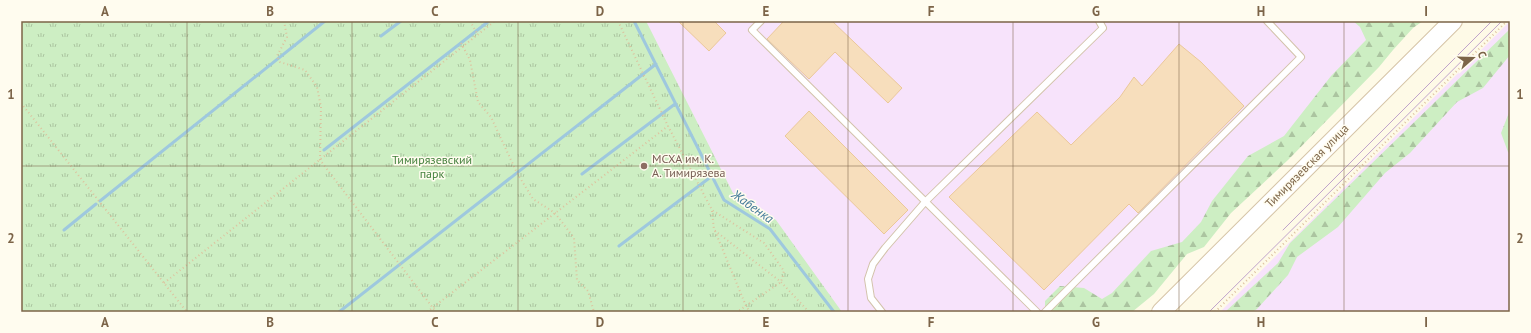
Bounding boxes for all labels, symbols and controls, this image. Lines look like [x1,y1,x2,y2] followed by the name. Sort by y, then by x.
[101,3,109,20] text: A
[266,3,274,20] text: B
[431,3,439,20] text: C
[596,3,604,20] text: D
[763,3,770,20] text: E
[928,3,935,20] text: F
[1092,3,1100,20] text: G
[1257,3,1265,20] text: H
[1424,3,1428,20] text: I
[1453,38,1493,78] north arrow
[1475,49,1490,60] text: С
[7,86,15,103] text: 1
[1516,86,1524,103] text: 1
[1262,121,1352,211] street label: Тимирязевская улица
[652,151,726,180] place label: МСХА им. К. А. Тимирязева
[392,152,472,181] park label: Тимирязевский парк
[639,161,649,171] marker: МСХА им. К. А. Тимирязева
[728,185,778,227] water label: Жабенка
[7,230,15,247] text: 2
[1516,230,1524,247] text: 2
[101,314,109,331] text: A
[266,314,274,331] text: B
[431,314,439,331] text: C
[596,314,604,331] text: D
[763,314,770,331] text: E
[928,314,935,331] text: F
[1092,314,1100,331] text: G
[1257,314,1265,331] text: H
[1424,314,1428,331] text: I

